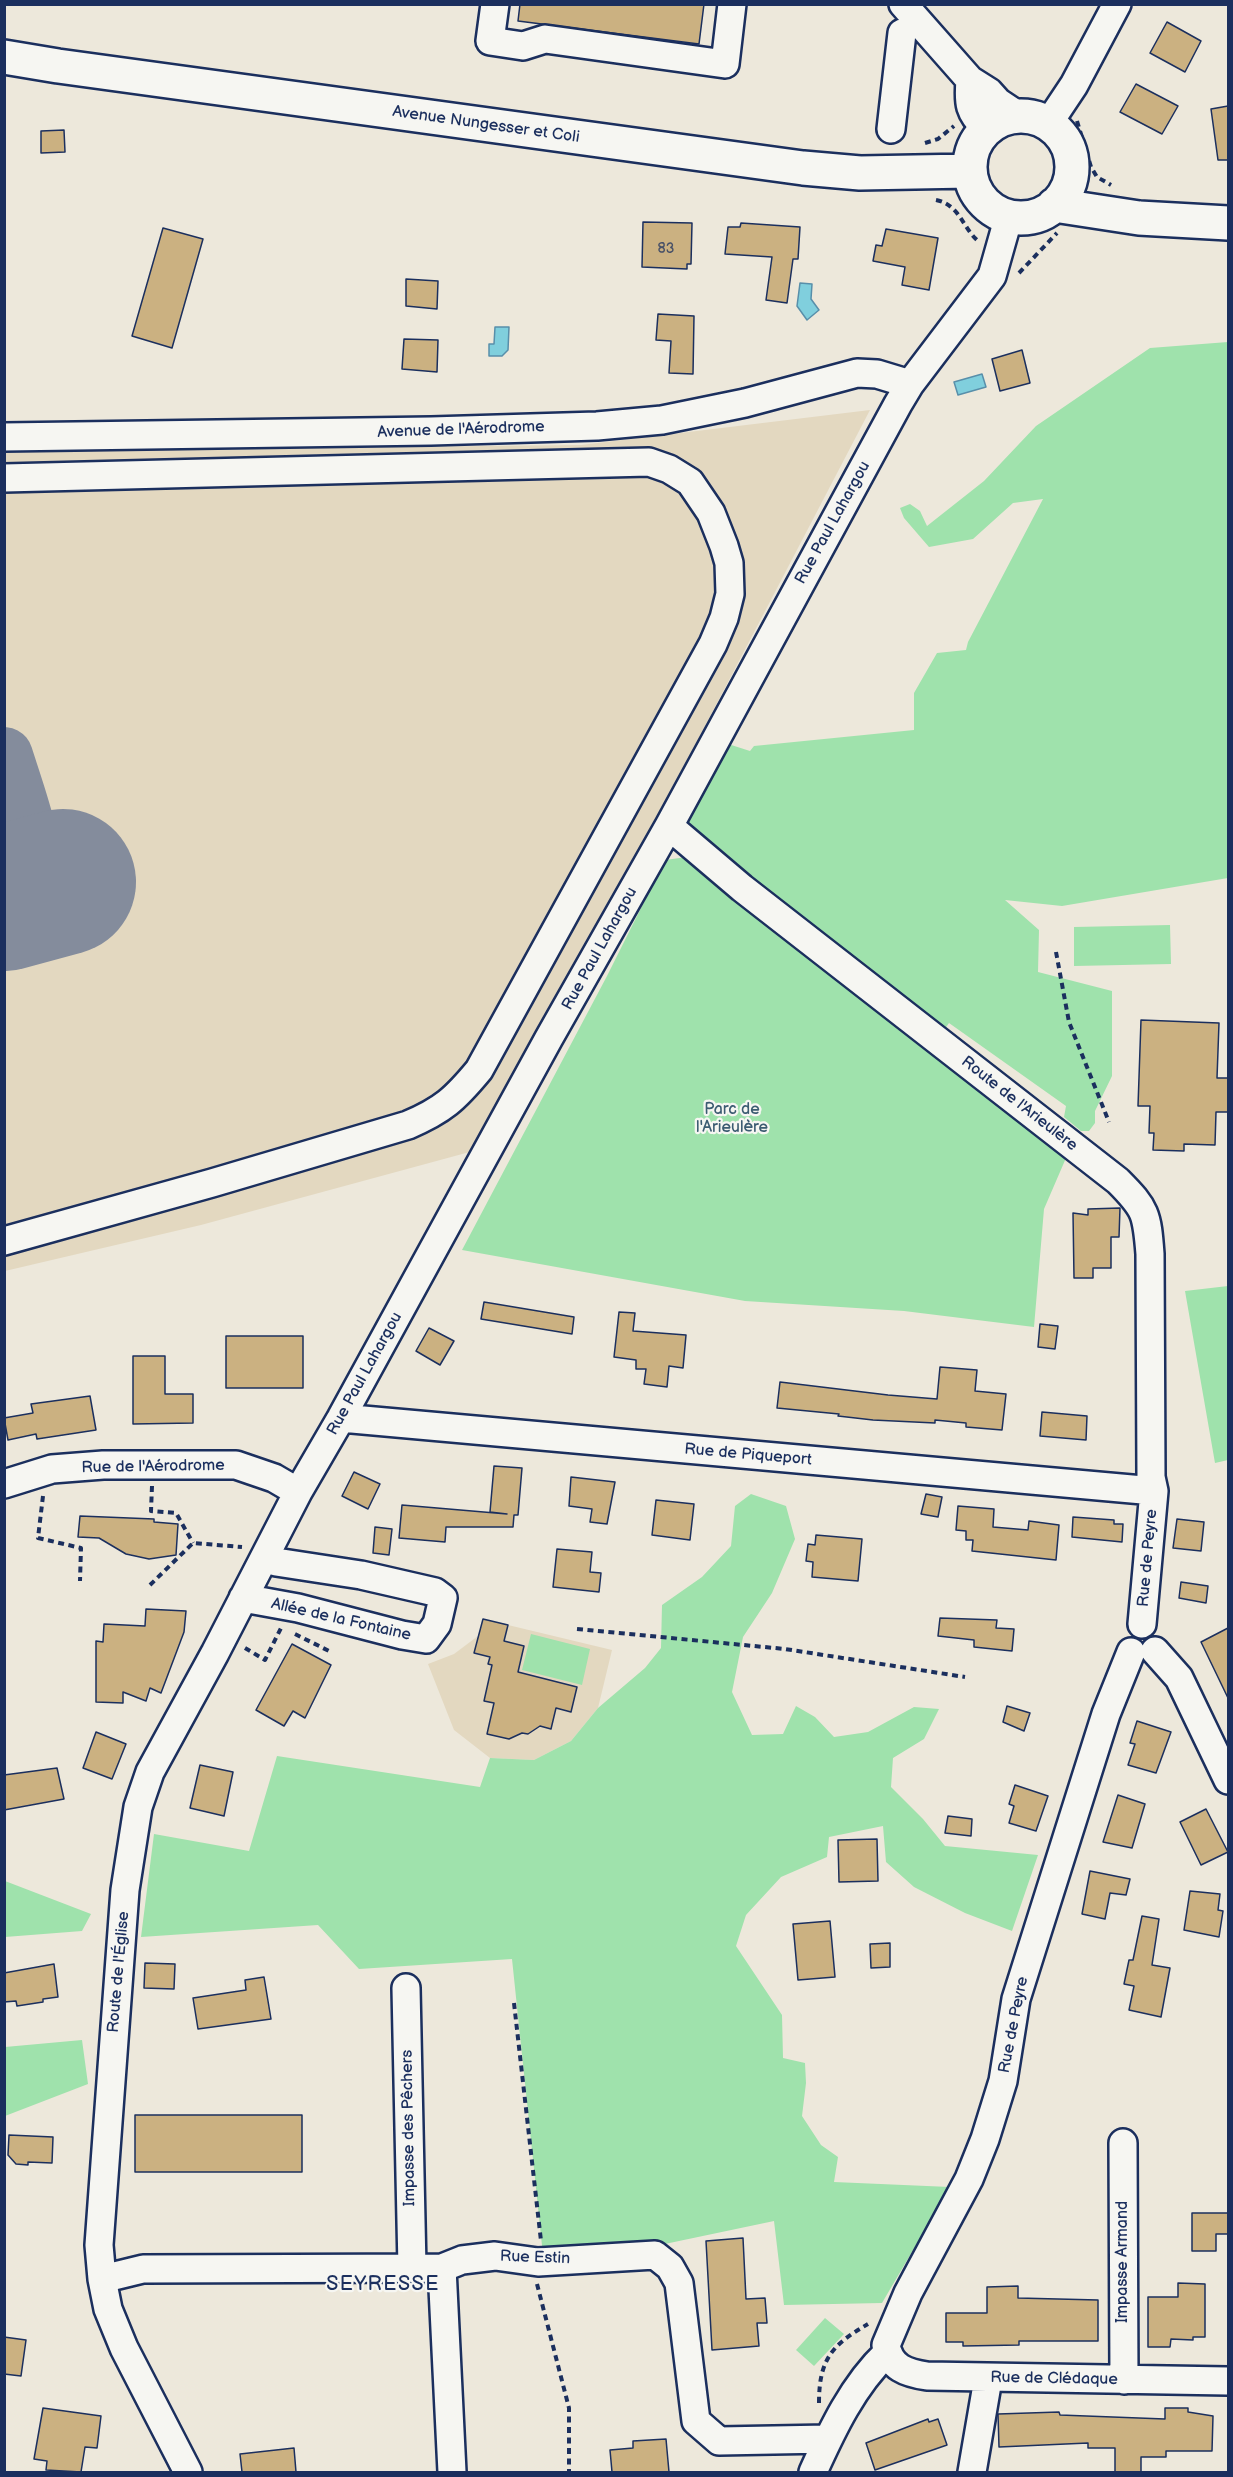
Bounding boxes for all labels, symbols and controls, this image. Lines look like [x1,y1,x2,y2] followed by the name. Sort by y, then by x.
[391,102,581,148] street label: Avenue Nungesser et Coli
[658,241,674,257] house number: 83
[377,417,545,443] street label: Avenue de l'Aérodrome
[791,458,875,588] street label: Rue Paul Lahargou
[558,884,642,1014] street label: Rue Paul Lahargou
[957,1053,1081,1155] street label: Route de l'Arieulère
[696,1100,768,1138] park label: Parc de l'Arieulère
[323,1309,407,1439] street label: Rue Paul Lahargou
[683,1440,813,1470] street label: Rue de Piqueport
[81,1456,225,1478] street label: Rue de l'Aérodrome
[1134,1508,1162,1608] street label: Rue de Peyre
[269,1595,413,1645] street label: Allée de la Fontaine
[104,1911,134,2033] street label: Route de l'Église
[995,1975,1033,2075] street label: Rue de Peyre
[398,2050,420,2206] street label: Impasse des Pêchers
[1113,2201,1133,2323] street label: Impasse Armand
[500,2247,570,2269] street label: Rue Estin
[326,2273,440,2297] district label: SEYRESSE
[990,2368,1118,2390] street label: Rue de Clédaque

